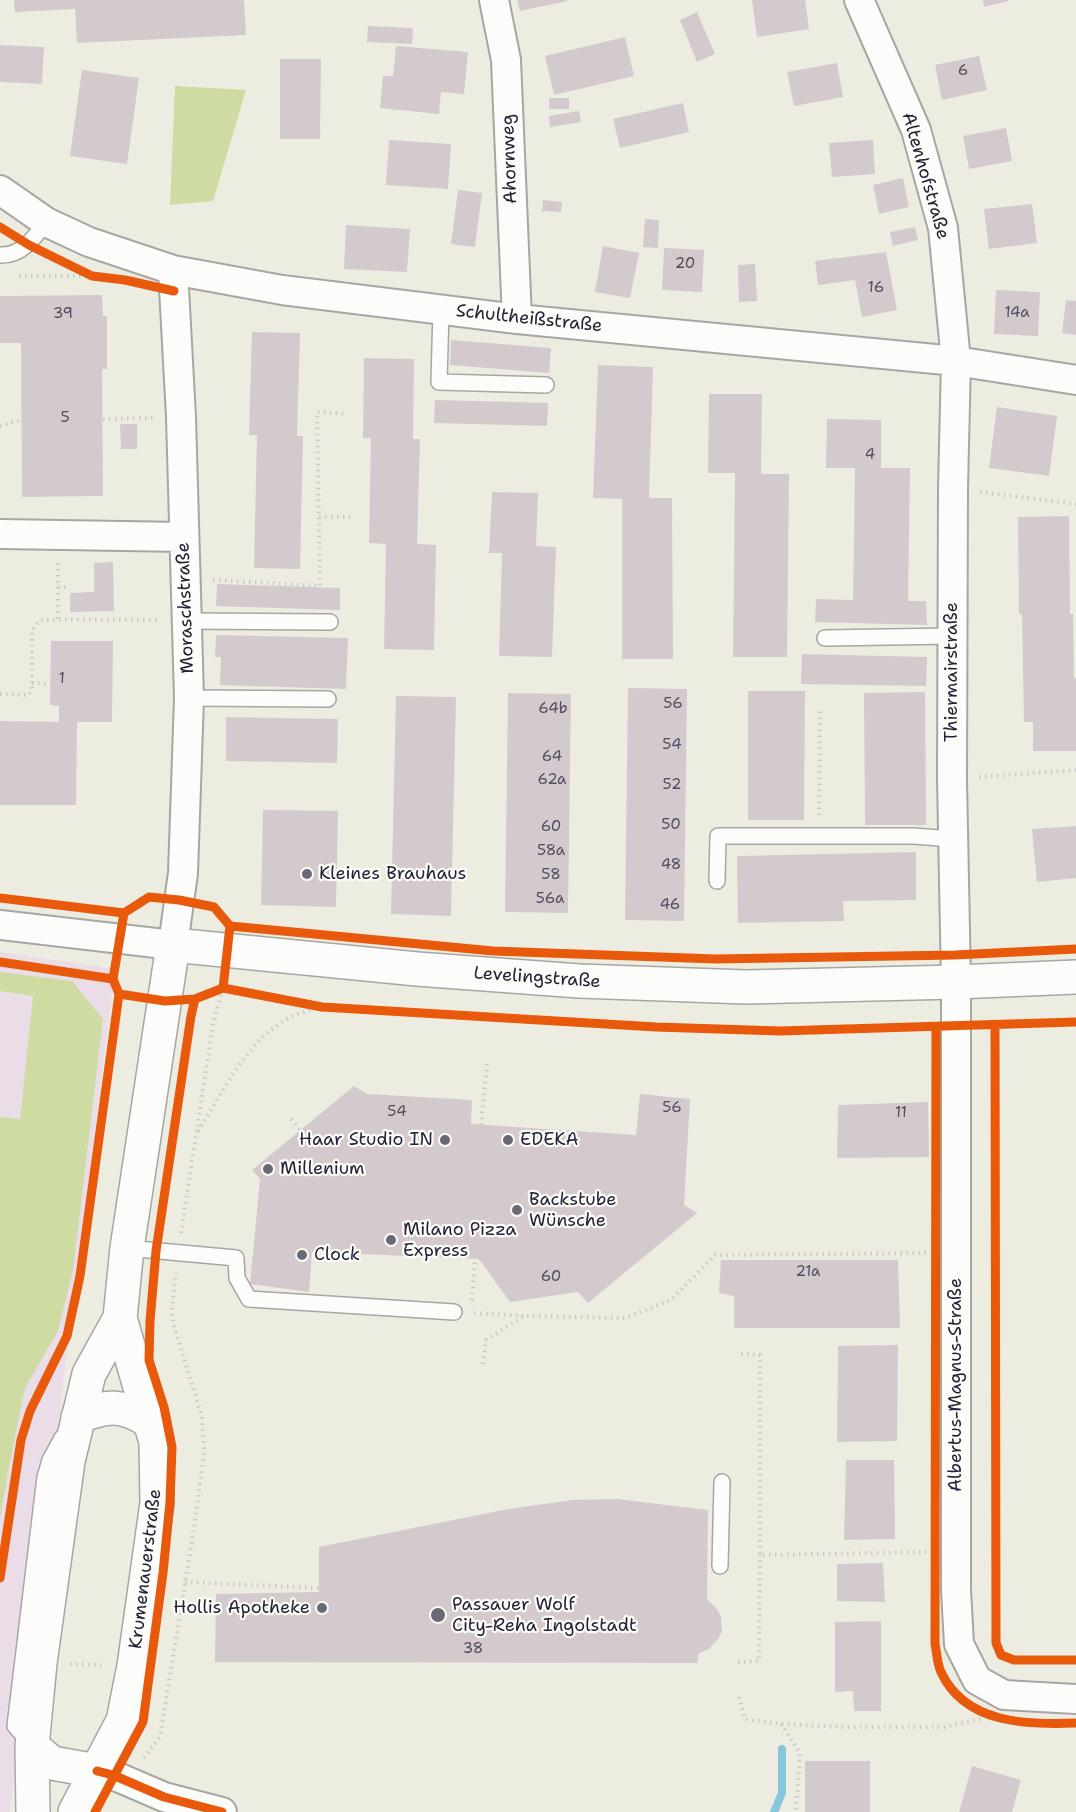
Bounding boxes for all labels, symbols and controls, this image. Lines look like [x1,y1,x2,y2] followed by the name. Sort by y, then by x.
[958,62,968,80] house number: 6
[897,110,953,242] street label: Altenhofstraße
[498,114,522,204] street label: Ahornweg
[675,255,695,273] house number: 20
[868,279,884,297] house number: 16
[455,301,603,337] street label: Schultheißstraße
[1004,304,1030,322] house number: 14a
[53,305,73,323] house number: 39
[60,409,70,427] house number: 5
[865,446,875,464] house number: 4
[173,542,199,674] street label: Moraschstraße
[941,602,963,742] street label: Thiermairstraße
[59,670,65,688] house number: 1
[663,695,683,713] house number: 56
[538,700,568,718] house number: 64b
[662,736,682,754] house number: 54
[542,748,562,766] house number: 64
[538,771,566,789] house number: 62a
[663,776,681,794] house number: 52
[661,816,681,834] house number: 50
[541,818,561,836] house number: 60
[537,842,565,860] house number: 58a
[661,856,681,874] house number: 48
[319,863,466,885] place label: Kleines Brauhaus
[541,866,561,884] house number: 58
[300,867,314,881] marker: Kleines Brauhaus
[536,890,564,908] house number: 56a
[660,896,680,914] house number: 46
[473,963,601,993] street label: Levelingstraße
[662,1099,682,1117] house number: 56
[387,1103,407,1121] house number: 54
[895,1104,907,1122] house number: 11
[299,1129,433,1151] place label: Haar Studio IN
[520,1129,578,1151] place label: EDEKA
[438,1133,452,1147] marker: Haar Studio IN
[501,1133,515,1147] marker: EDEKA
[280,1158,365,1180] place label: Millenium
[261,1162,275,1176] marker: Millenium
[529,1189,616,1232] place label: Backstube Wünsche
[510,1203,524,1217] marker: Backstube Wünsche
[403,1219,517,1262] place label: Milano Pizza Express
[384,1233,398,1247] marker: Milano Pizza Express
[314,1244,360,1266] place label: Clock
[295,1248,309,1262] marker: Clock
[796,1263,820,1281] house number: 21a
[541,1268,561,1286] house number: 60
[945,1278,967,1492] street label: Albertus-Magnus-Straße
[125,1488,167,1650] street label: Krumenauerstraße
[452,1594,637,1636] place label: Passauer Wolf City-Reha Ingolstadt
[173,1597,310,1619] place label: Hollis Apotheke
[315,1601,329,1615] marker: Hollis Apotheke
[429,1606,447,1624] marker: Passauer Wolf City-Reha Ingolstadt
[463,1640,483,1658] house number: 38

